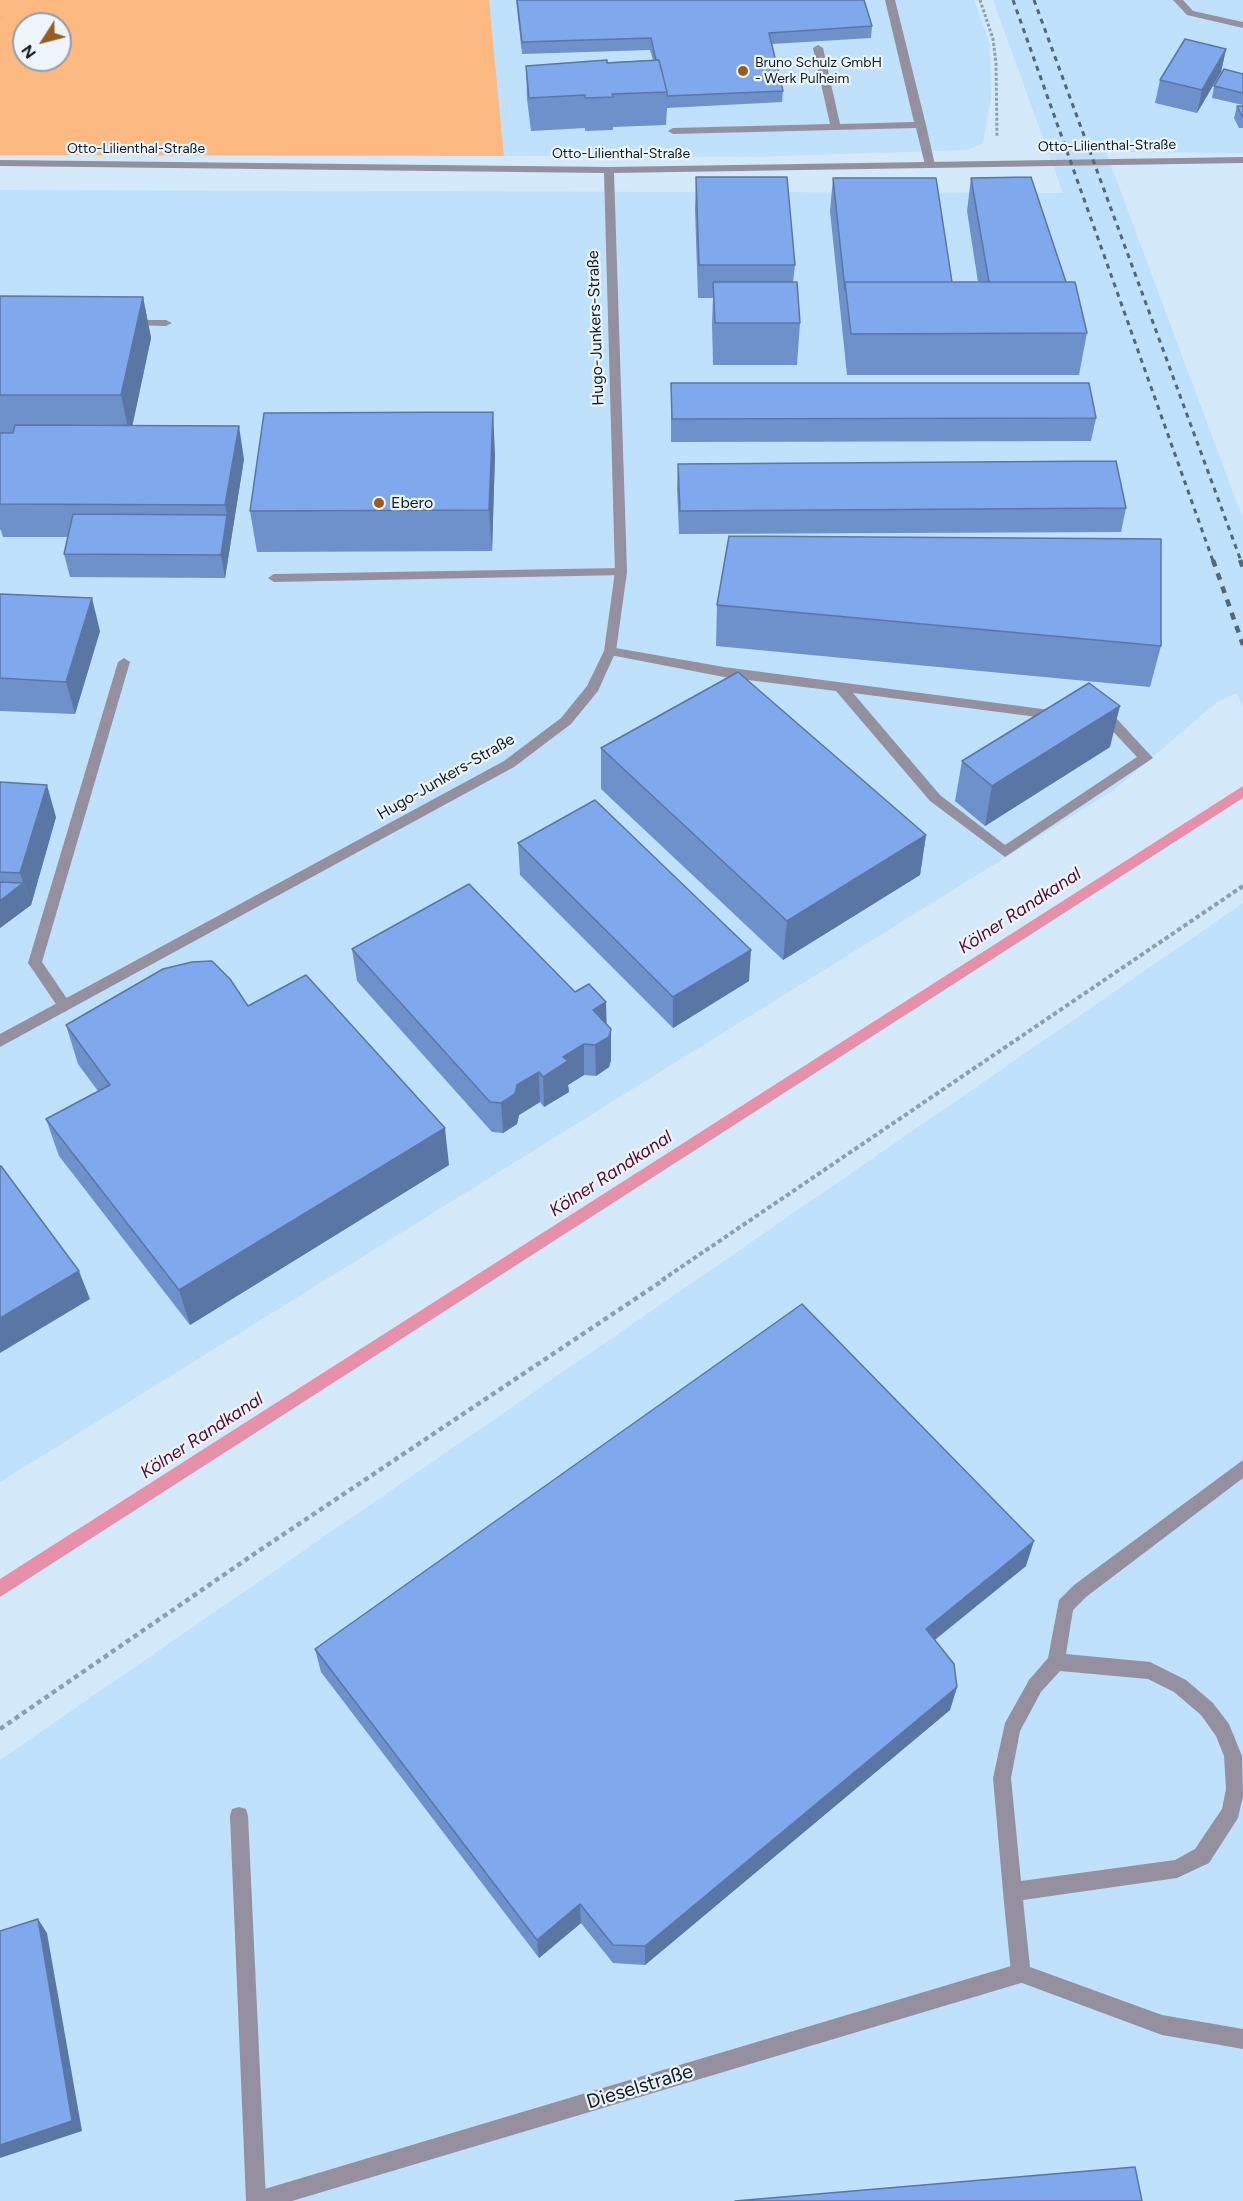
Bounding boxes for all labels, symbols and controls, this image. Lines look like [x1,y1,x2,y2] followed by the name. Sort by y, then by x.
[12,12,72,72] north arrow
[17,41,40,62] text: N
[755,55,882,88] place label: Bruno Schulz GmbH - Werk Pulheim
[736,64,750,78] marker: Bruno Schulz GmbH - Werk Pulheim
[1038,136,1176,156] street label: Otto-Lilienthal-Straße
[67,141,205,157] street label: Otto-Lilienthal-Straße
[552,146,690,162] street label: Otto-Lilienthal-Straße
[584,250,608,406] street label: Hugo-Junkers-Straße
[391,493,433,513] place label: Ebero
[372,496,386,510] marker: Ebero
[374,730,518,824] street label: Hugo-Junkers-Straße
[955,863,1085,959] water label: Kölner Randkanal
[546,1126,676,1222] water label: Kölner Randkanal
[137,1388,267,1484] water label: Kölner Randkanal
[584,2059,696,2115] street label: Dieselstraße

